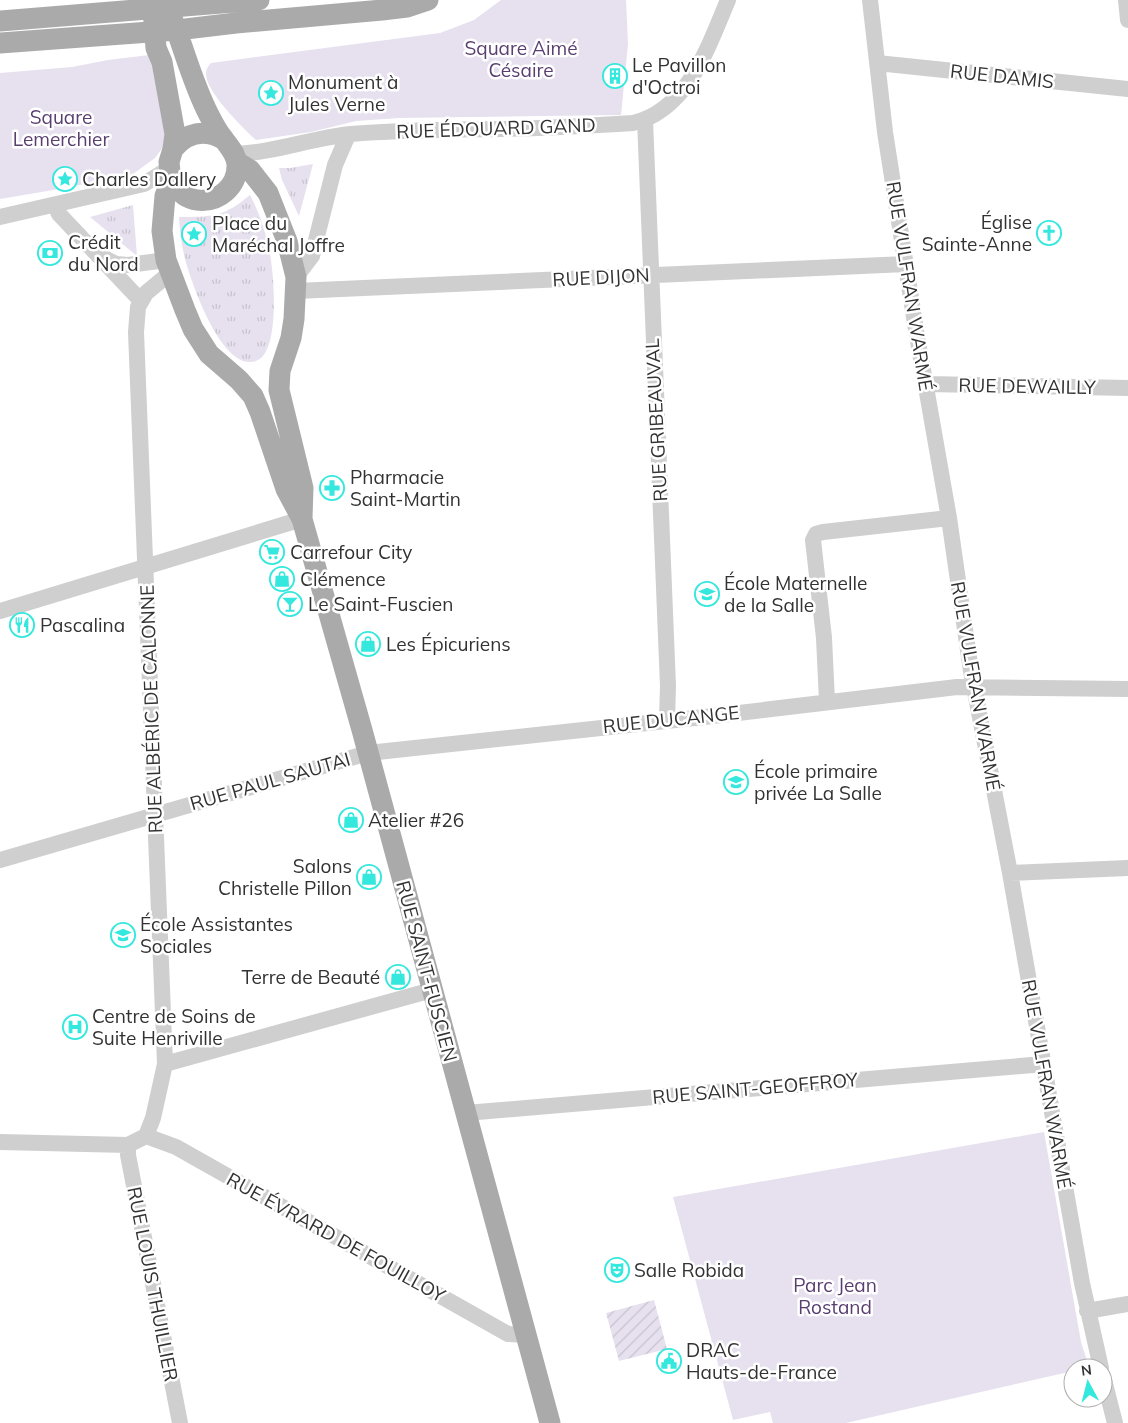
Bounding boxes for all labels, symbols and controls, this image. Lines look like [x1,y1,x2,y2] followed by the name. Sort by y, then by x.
[464,36,578,82] park label: Square Aimé Césaire
[632,53,726,99] place label: Le Pavillon d'Octroi
[949,59,1055,93] street label: RUE DAMIS
[602,63,628,89] building icon: Le Pavillon d'Octroi
[288,70,398,116] place label: Monument à Jules Verne
[258,80,284,106] place icon: Monument à Jules Verne
[13,105,109,151] park label: Square Lemerchier
[396,113,596,143] street label: RUE ÉDOUARD GAND
[52,166,78,192] place icon: Charles Dallery
[82,167,216,191] place label: Charles Dallery
[882,179,938,393] street label: RUE VULFRAN WARMÉ
[922,210,1032,256] place label: Église Sainte-Anne
[212,211,345,257] place label: Place du Maréchal Joffre
[1036,220,1062,246] church icon: Église Sainte-Anne
[181,221,207,247] place icon: Place du Maréchal Joffre
[68,230,139,276] place label: Crédit du Nord
[37,240,63,266] bank icon: Crédit du Nord
[552,262,650,292] street label: RUE DIJON
[640,337,672,502] street label: RUE GRIBEAUVAL
[958,373,1096,399] street label: RUE DEWAILLY
[350,465,461,511] place label: Pharmacie Saint-Martin
[319,475,345,501] pharmacy icon: Pharmacie Saint-Martin
[259,539,285,565] supermarket icon: Carrefour City
[290,540,412,564] place label: Carrefour City
[269,566,295,592] shop icon: Clémence
[300,567,386,591] place label: Clémence
[724,571,867,617] place label: École Maternelle de la Salle
[946,580,1006,792] street label: RUE VULFRAN WARMÉ
[694,581,720,607] school or university icon: École Maternelle de la Salle
[135,584,167,834] street label: RUE ALBÉRIC DE CALONNE
[277,591,303,617] bar icon: Le Saint-Fuscien
[308,592,453,616] place label: Le Saint-Fuscien
[9,612,35,638] restaurant icon: Pascalina
[40,613,125,637] place label: Pascalina
[355,631,381,657] shop icon: Les Épicuriens
[386,632,511,656] place label: Les Épicuriens
[602,700,740,738] street label: RUE DUCANGE
[187,747,353,815] street label: RUE PAUL SAUTAI
[754,759,882,805] place label: École primaire privée La Salle
[723,769,749,795] school or university icon: École primaire privée La Salle
[338,807,364,833] shop icon: Atelier #26
[368,808,464,832] place label: Atelier #26
[218,854,352,900] place label: Salons Christelle Pillon
[356,864,382,890] shop icon: Salons Christelle Pillon
[391,878,463,1064] street label: RUE SAINT-FUSCIEN
[140,912,293,958] place label: École Assistantes Sociales
[110,922,136,948] school or university icon: École Assistantes Sociales
[385,964,411,990] shop icon: Terre de Beauté
[241,965,380,989] place label: Terre de Beauté
[1017,978,1077,1190] street label: RUE VULFRAN WARMÉ
[92,1004,256,1050] place label: Centre de Soins de Suite Henriville
[62,1014,88,1040] hospital icon: Centre de Soins de Suite Henriville
[651,1067,859,1109] street label: RUE SAINT-GEOFFROY
[223,1167,450,1307] street label: RUE ÉVRARD DE FOUILLOY
[122,1185,184,1383] street label: RUE LOUIS THUILLIER
[604,1257,630,1283] theatre icon: Salle Robida
[634,1258,744,1282] place label: Salle Robida
[793,1273,877,1319] park label: Parc Jean Rostand
[686,1338,837,1384] place label: DRAC Hauts-de-France
[656,1348,682,1374] public building icon: DRAC Hauts-de-France
[1063,1358,1113,1408] north arrow
[1080,1361,1093,1380] text: N

